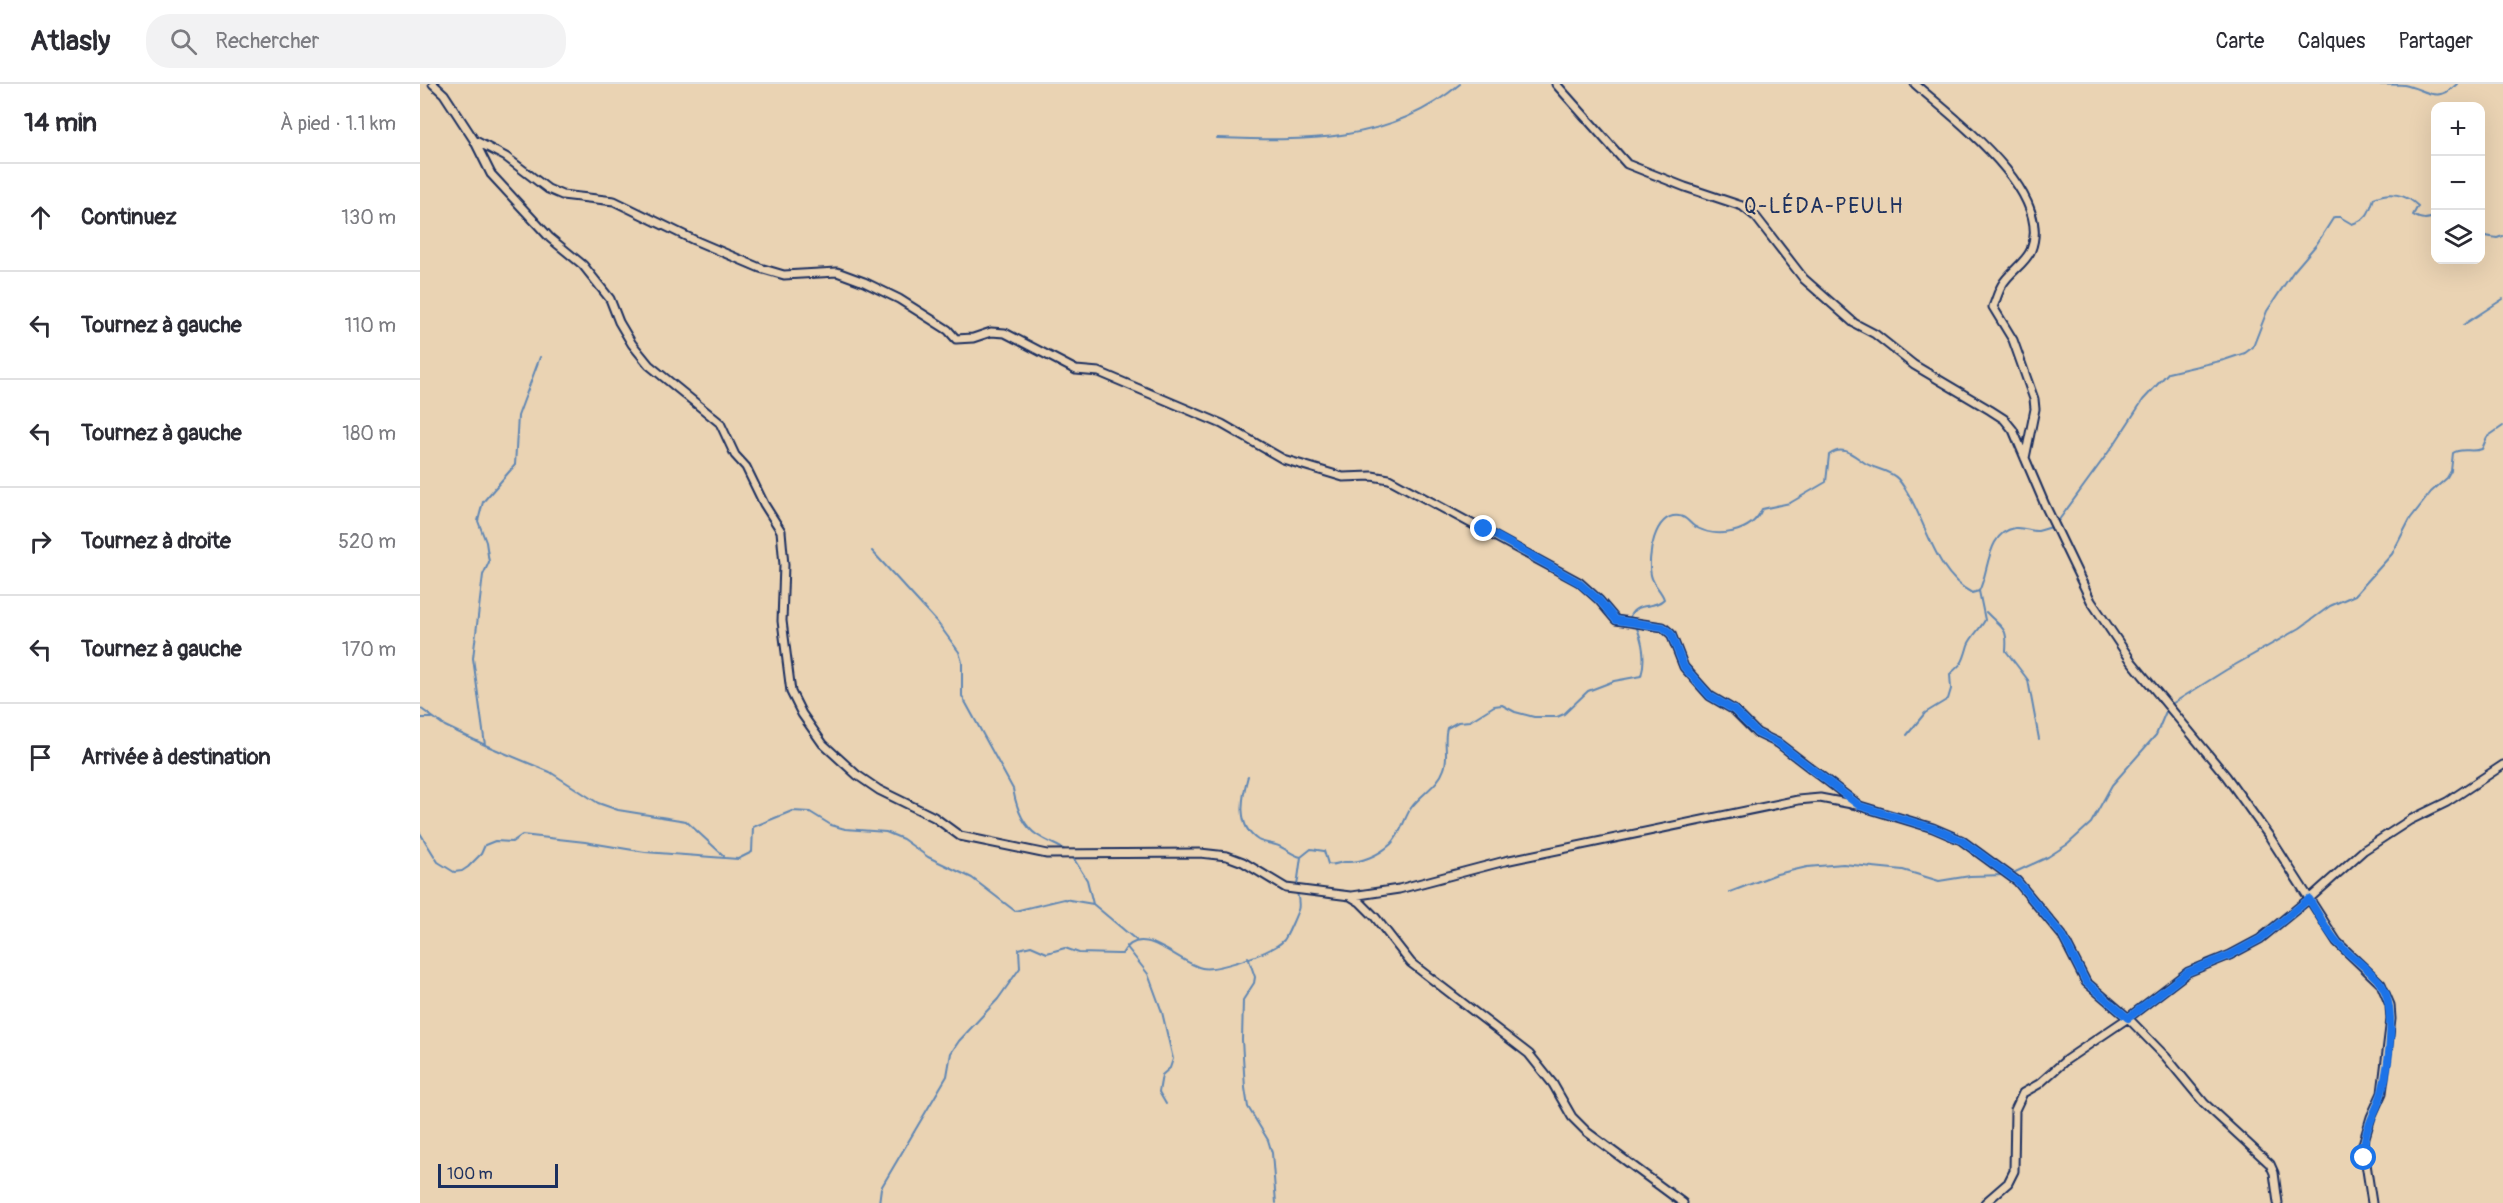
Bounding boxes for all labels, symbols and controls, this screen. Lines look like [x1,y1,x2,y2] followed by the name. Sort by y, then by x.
[146,14,566,68] search box
[30,24,110,59] text: Atlasly
[167,25,200,58] icon: search
[215,27,319,55] text: Rechercher
[2215,28,2264,55] text: Carte
[2297,28,2365,55] text: Calques
[2398,28,2473,55] text: Partager
[2431,102,2485,264] map controls
[2431,102,2485,156] button: +
[24,107,97,139] text: 14 min
[280,111,396,136] text: À pied · 1.1 km
[2431,156,2485,210] button: −
[1744,193,1904,220] district label: Q-LÉDA-PEULH
[24,201,57,234] icon: ahead
[81,203,177,231] text: Continuez
[341,205,396,230] text: 130 m
[2431,210,2485,264] button: layers
[24,309,57,342] icon: left
[81,311,242,339] text: Tournez à gauche
[345,313,396,338] text: 110 m
[24,417,57,450] icon: left
[81,419,242,447] text: Tournez à gauche
[342,421,396,446] text: 180 m
[1470,515,1496,541] route end
[24,525,57,558] icon: right
[81,527,231,555] text: Tournez à droite
[338,529,396,554] text: 520 m
[24,633,57,666] icon: left
[81,635,242,663] text: Tournez à gauche
[342,637,396,662] text: 170 m
[24,741,57,774] icon: arrive
[81,743,271,771] text: Arrivée à destination
[2350,1144,2376,1170] route start
[438,1161,558,1188] scale bar
[447,1164,493,1184] text: 100 m

